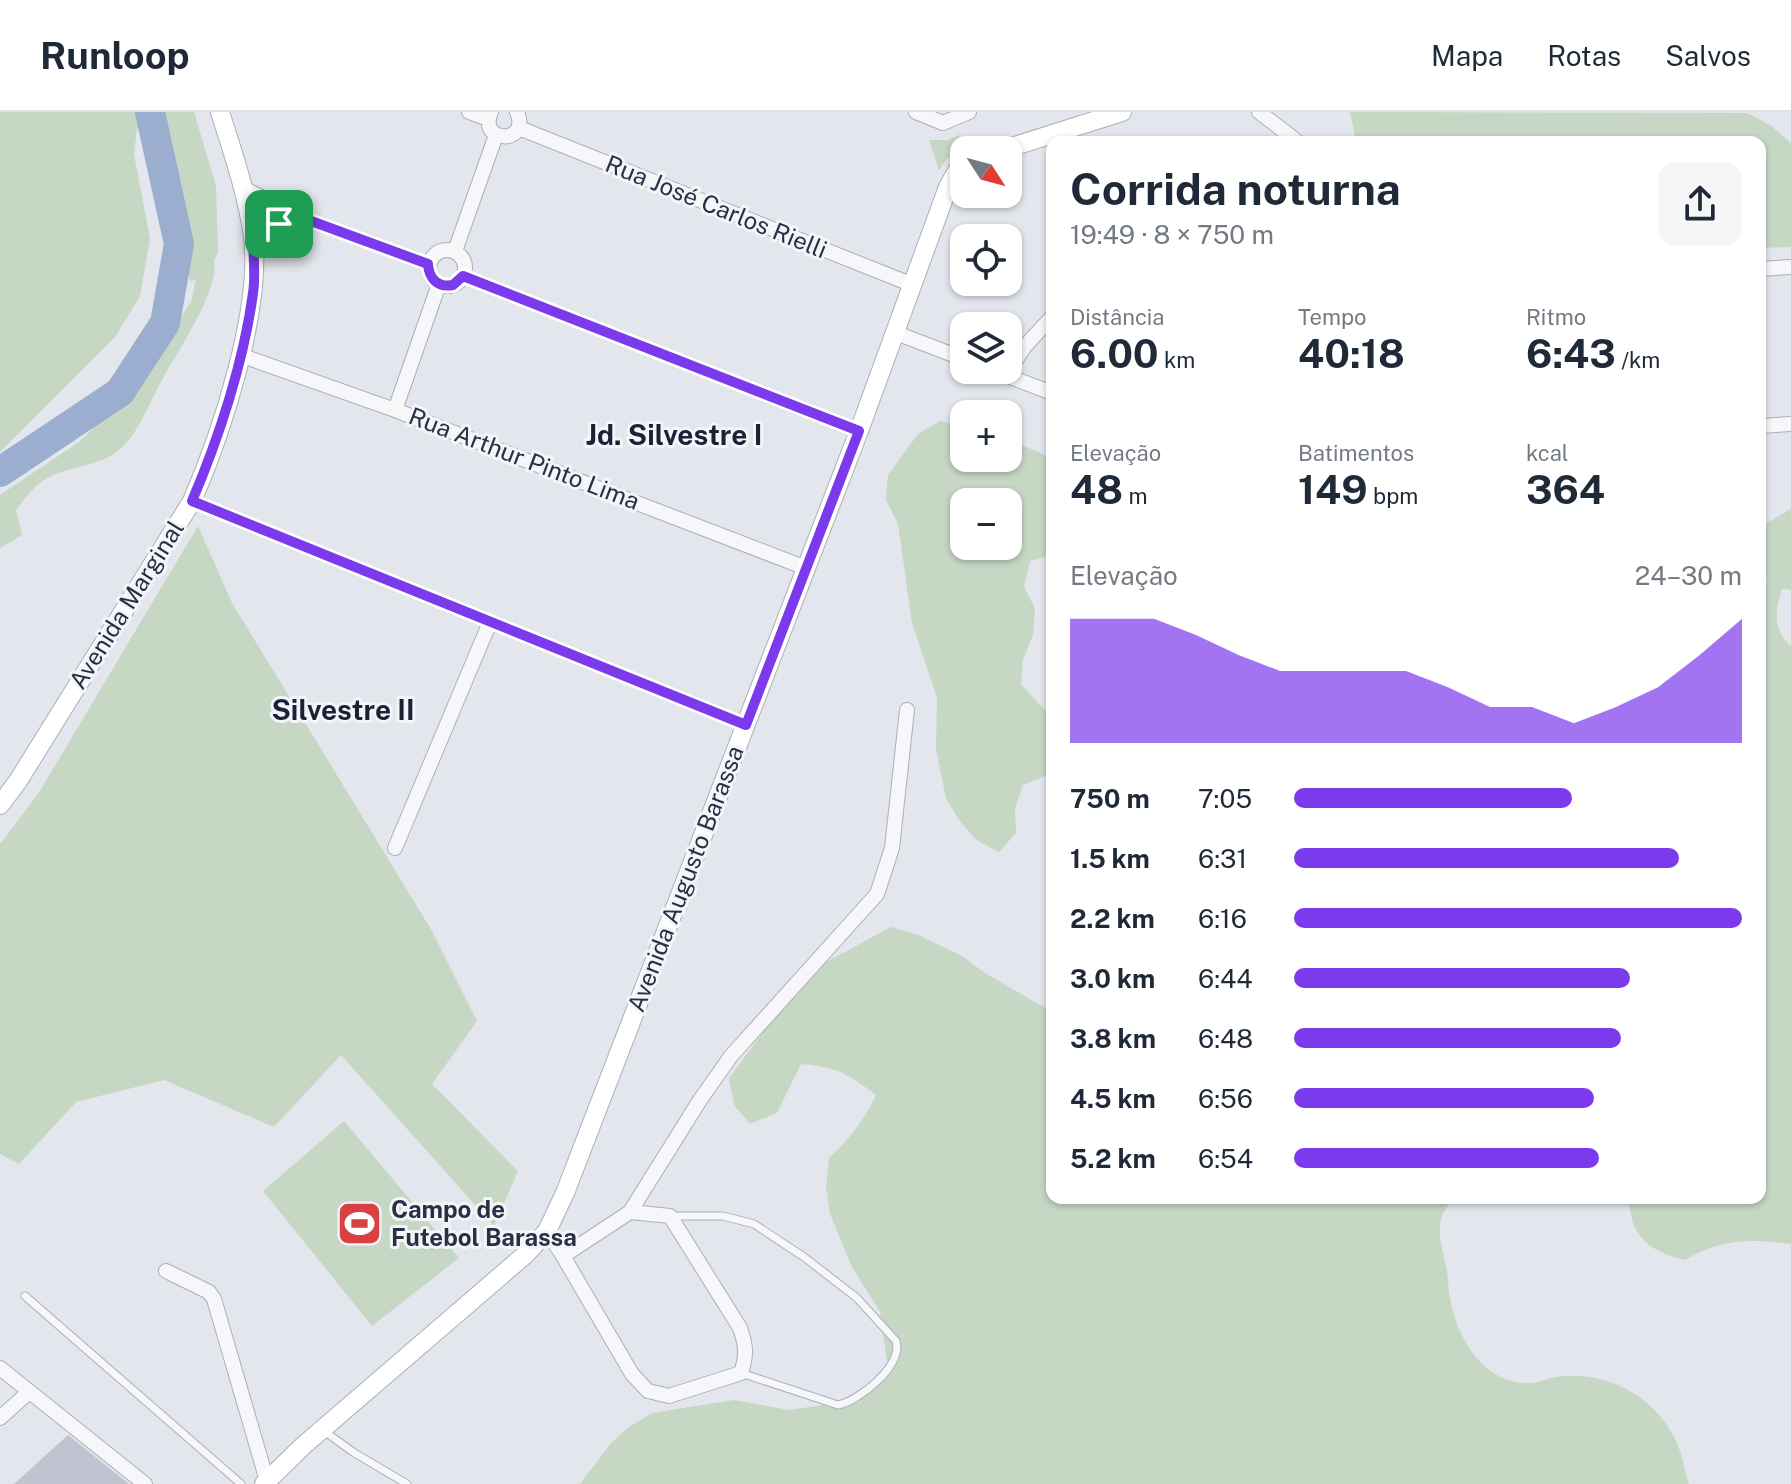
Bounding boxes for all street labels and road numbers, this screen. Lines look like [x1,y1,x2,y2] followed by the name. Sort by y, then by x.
[602,149,831,263] street label: Rua José Carlos Rielli
[405,401,644,515] street label: Rua Arthur Pinto Lima
[63,515,189,694] street label: Avenida Marginal
[621,742,749,1016] street label: Avenida Augusto Barassa

